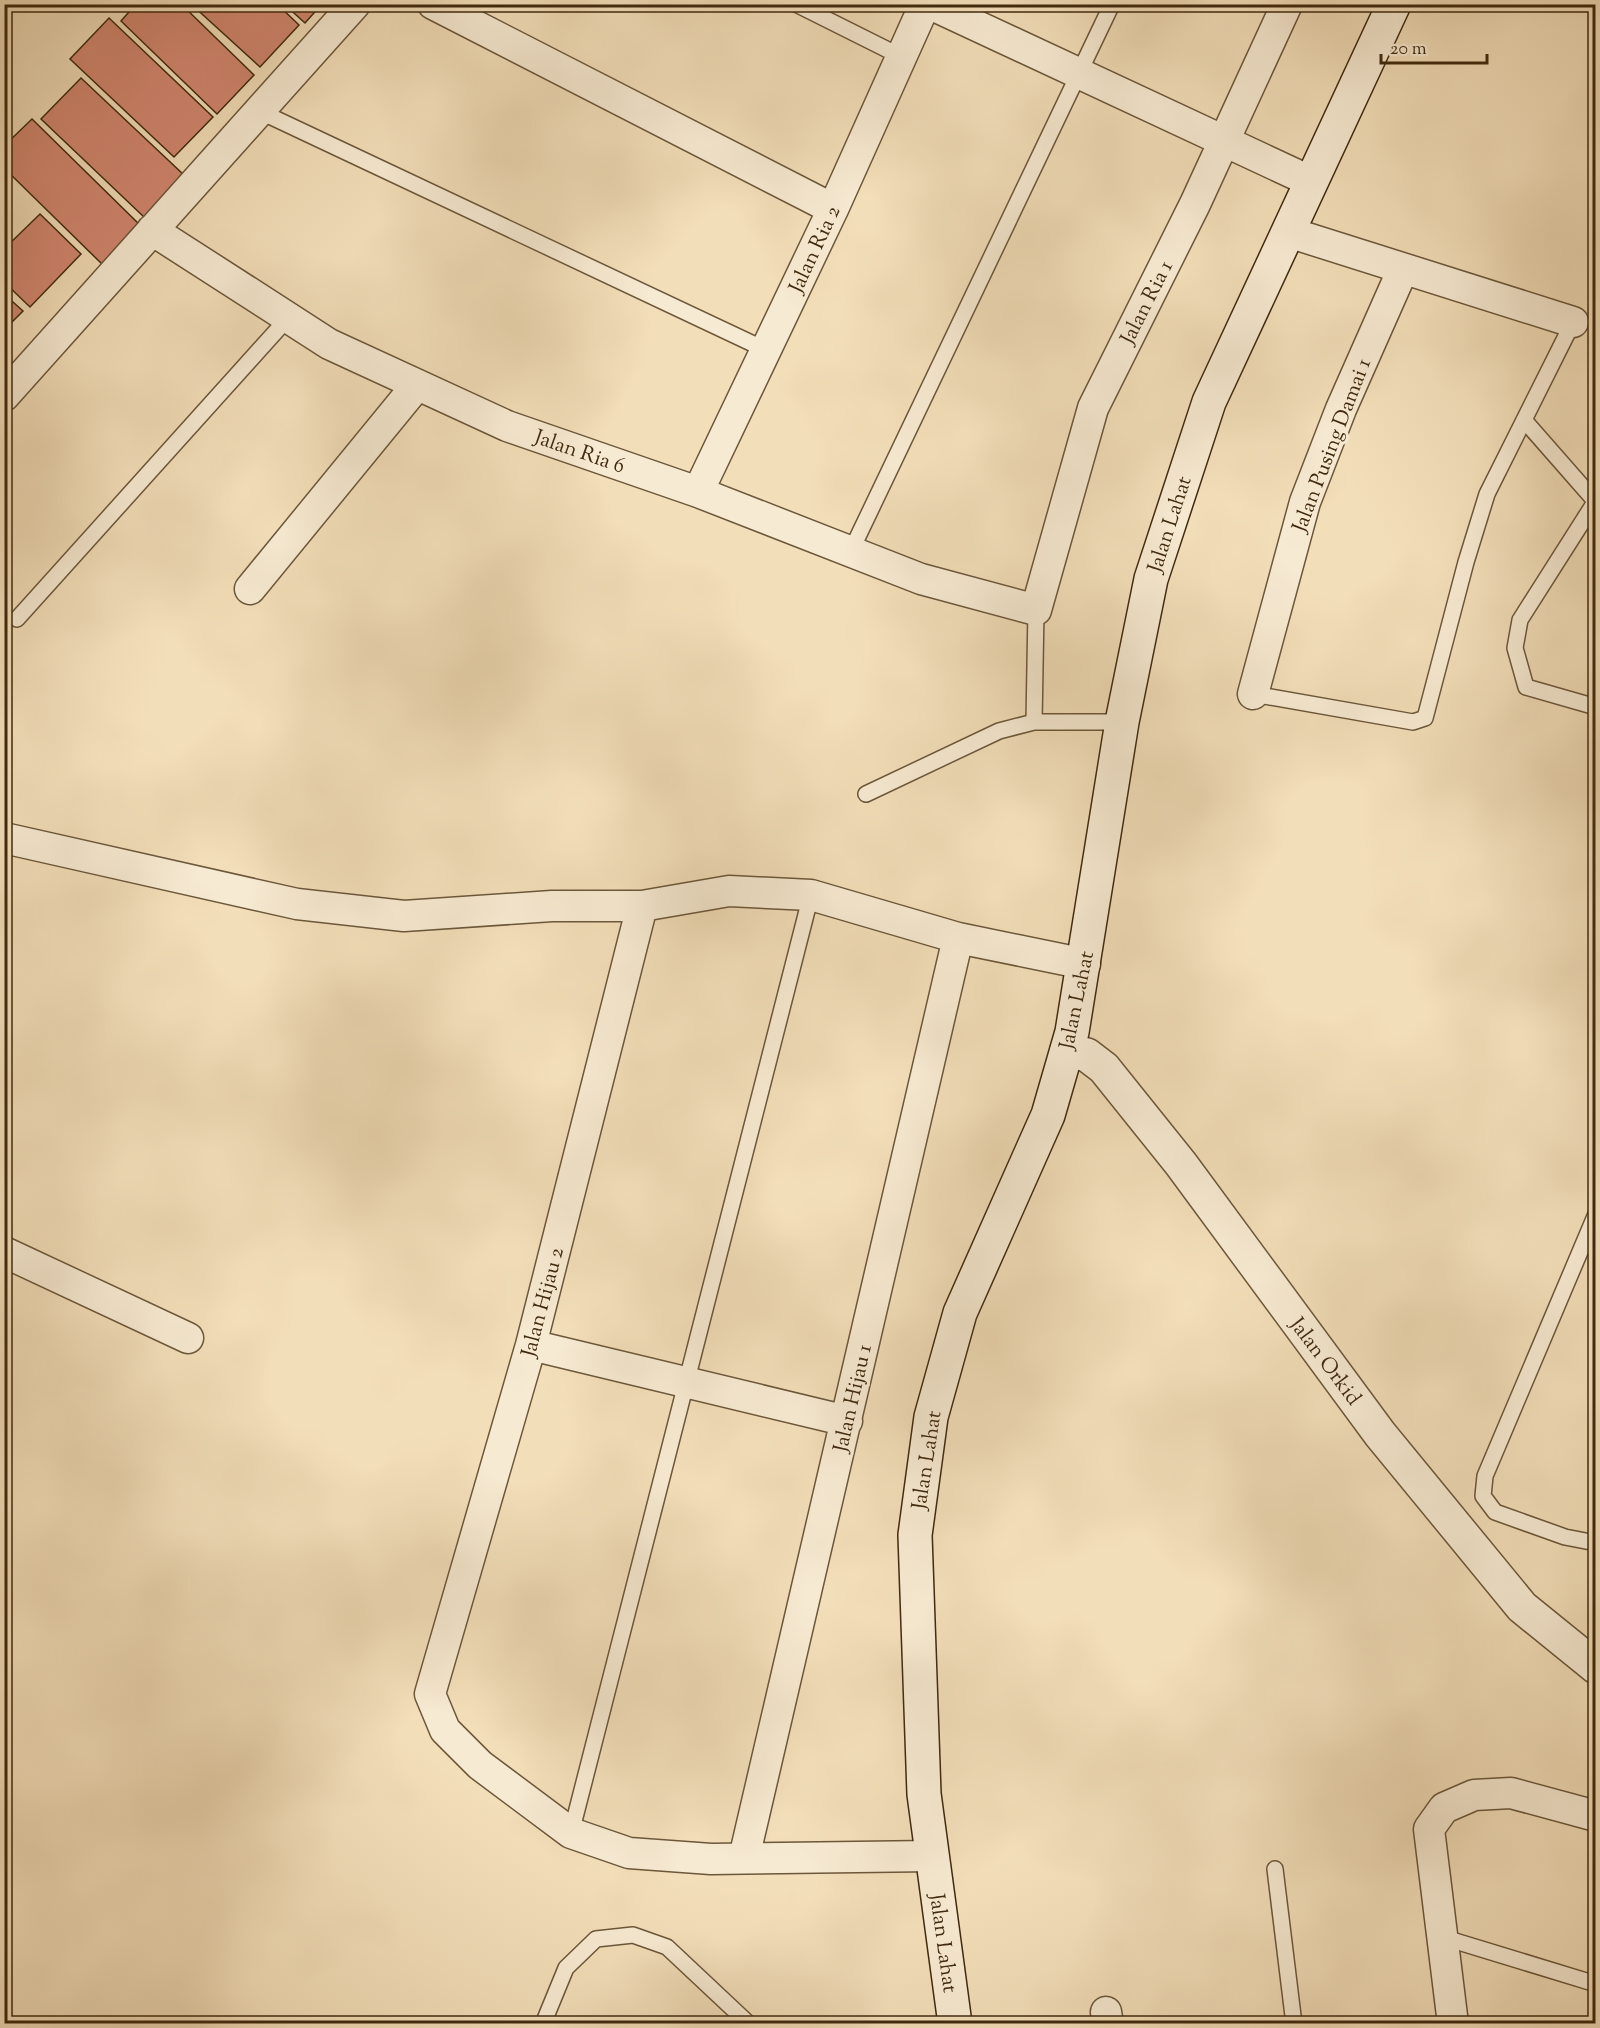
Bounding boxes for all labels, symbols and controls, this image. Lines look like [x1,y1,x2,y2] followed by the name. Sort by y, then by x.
[1381,27,1488,65] scale bar
[1390,37,1427,63] text: 20 m
[782,201,849,299] street label: Jalan Ria 2
[1113,256,1182,351] street label: Jalan Ria 1
[1286,354,1380,538] street label: Jalan Pusing Damai 1
[529,423,629,482] street label: Jalan Ria 6
[1141,473,1201,578] street label: Jalan Lahat
[1053,949,1103,1053] street label: Jalan Lahat
[515,1244,573,1362] street label: Jalan Hijau 2
[1281,1311,1367,1412] street label: Jalan Orkid
[827,1342,881,1456] street label: Jalan Hijau 1
[905,1409,951,1513] street label: Jalan Lahat
[920,1891,964,1995] street label: Jalan Lahat

